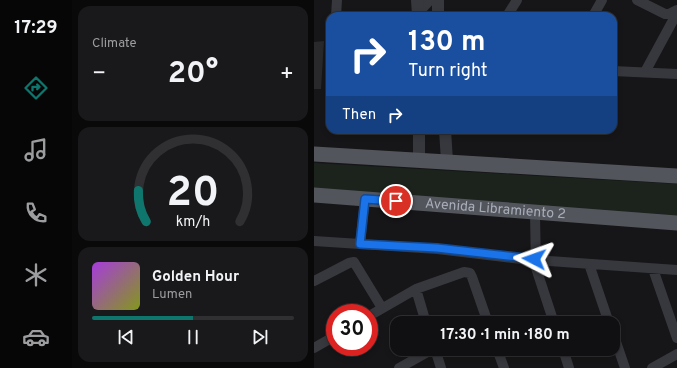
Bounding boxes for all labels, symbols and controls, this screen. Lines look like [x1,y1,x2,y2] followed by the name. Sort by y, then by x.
[14,17,58,40] text: 17:29
[408,25,486,61] text: 130 m
[342,28,394,80] icon: right
[92,36,137,52] text: Climate
[168,56,218,93] text: 20°
[408,60,488,83] text: Turn right
[92,61,106,88] text: −
[280,61,294,88] text: +
[22,74,50,102] icon: directions
[384,104,406,126] icon: right
[342,106,376,125] text: Then
[22,136,50,164] icon: music
[167,168,219,221] text: 20
[379,184,413,218] pin
[385,190,407,212] icon: arrive
[424,195,566,223] street label: Avenida Libramiento 2
[22,199,50,227] icon: phone
[176,213,210,231] text: km/h
[513,238,555,280] position arrow
[22,261,50,289] icon: climate
[152,268,239,287] text: Golden Hour
[152,287,192,303] text: Lumen
[326,304,378,356] speed limit sign: 30
[22,323,50,351] icon: car
[115,326,137,348] icon: previous
[182,326,204,348] icon: pause
[249,326,271,348] icon: next
[440,326,570,345] text: 17:30 · 1 min · 180 m

